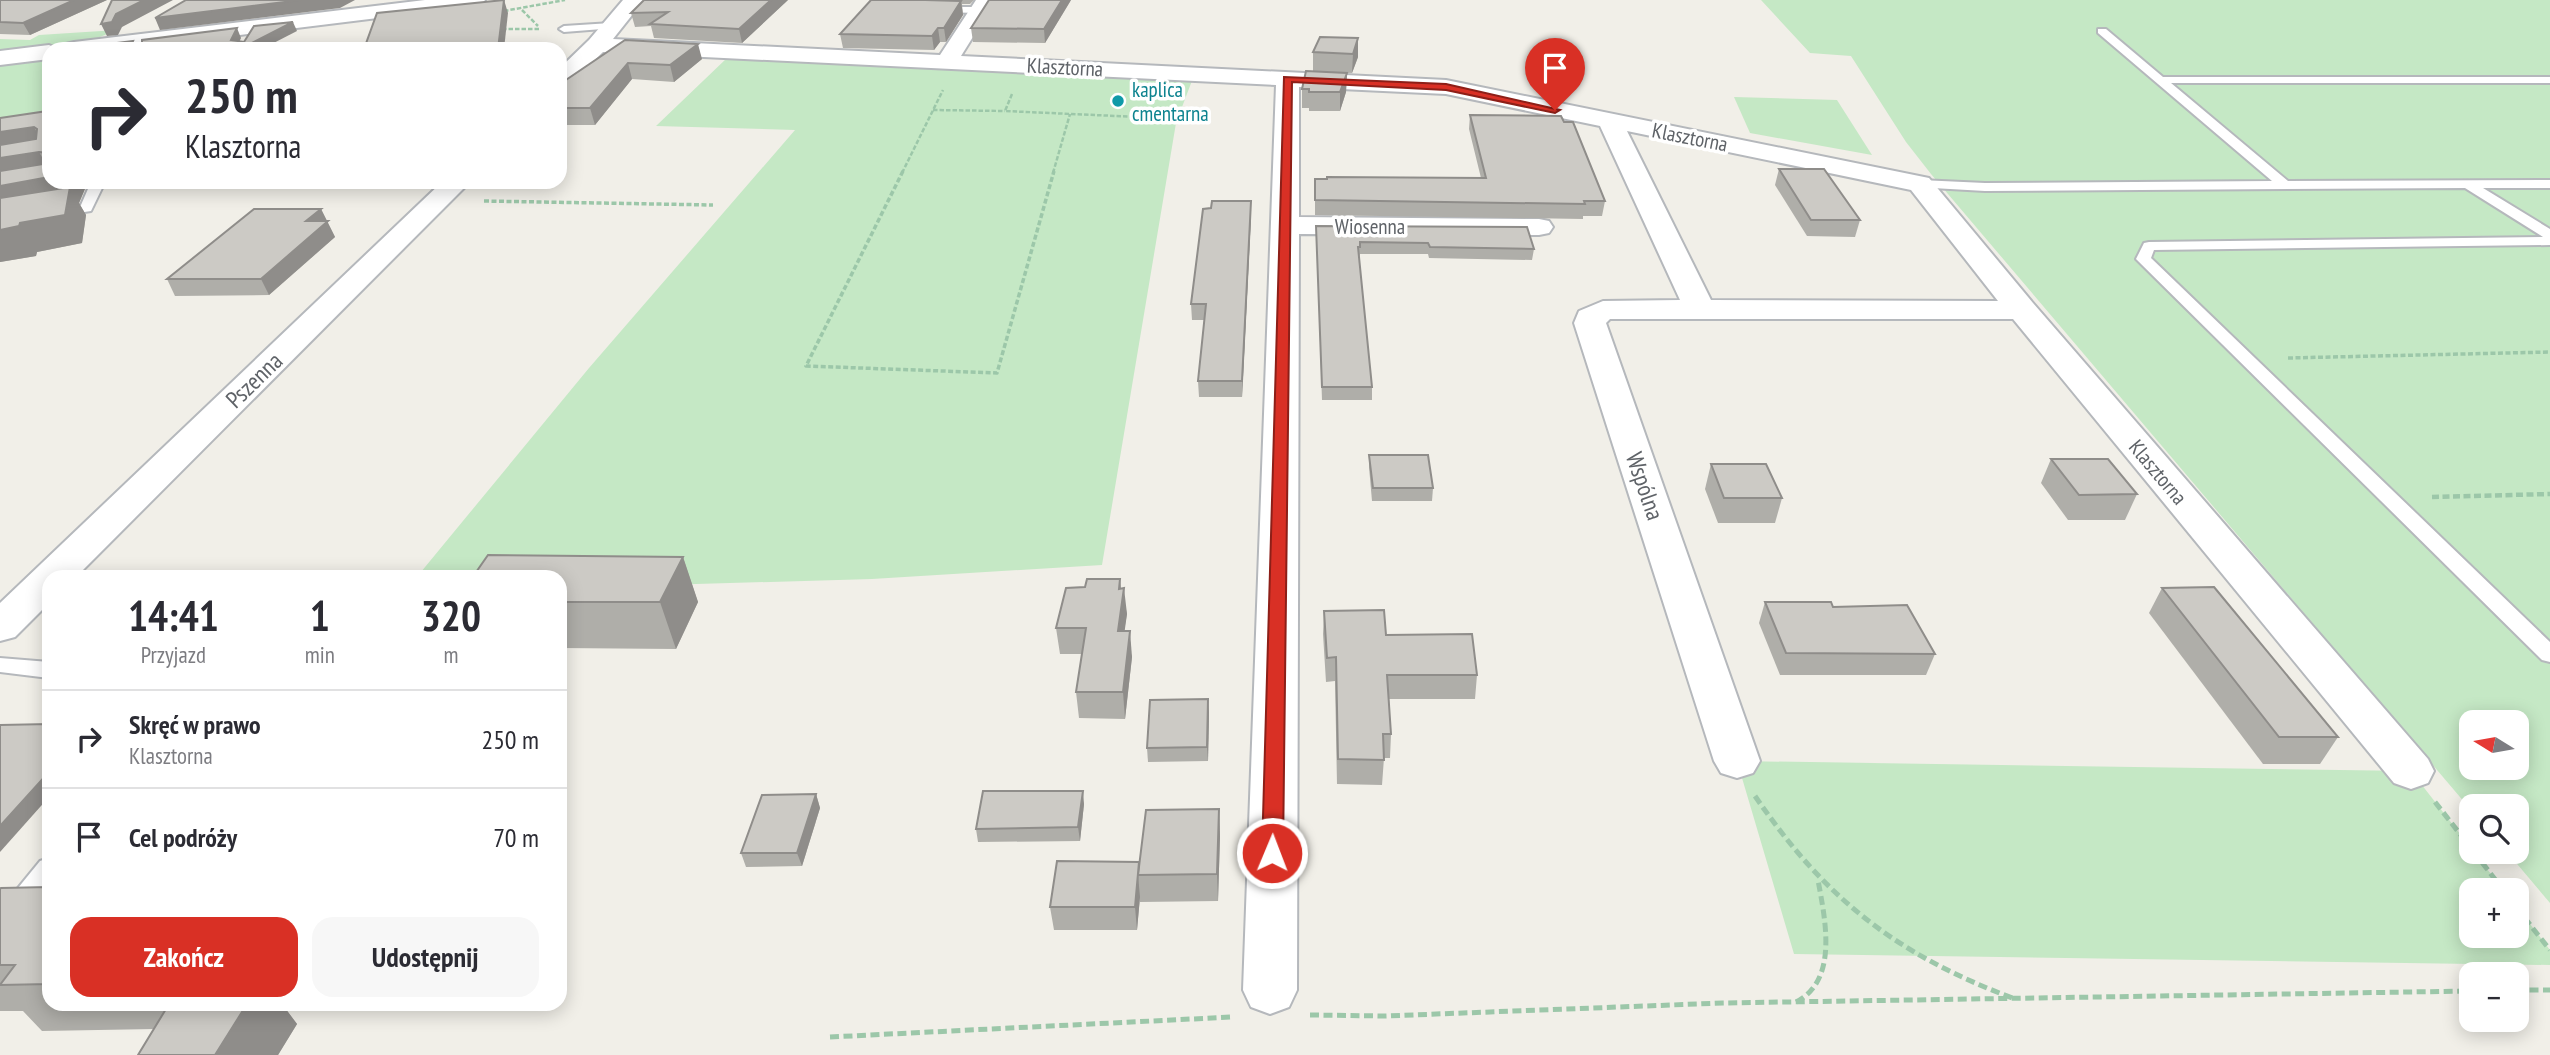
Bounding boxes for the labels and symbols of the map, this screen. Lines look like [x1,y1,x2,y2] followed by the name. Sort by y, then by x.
[1525,38,1585,110] pin
[1026,52,1104,82] street label: Klasztorna
[1132,76,1209,127] place label: kaplica cmentarna
[1110,93,1126,109] marker: kaplica cmentarna
[1650,116,1730,158] street label: Klasztorna
[1335,213,1405,240] street label: Wiosenna
[219,345,289,415] street label: Pszenna
[2123,434,2193,510] street label: Klasztorna
[1619,448,1671,524] street label: Wspólna
[2459,710,2529,780] north arrow
[1235,816,1309,890] position arrow

